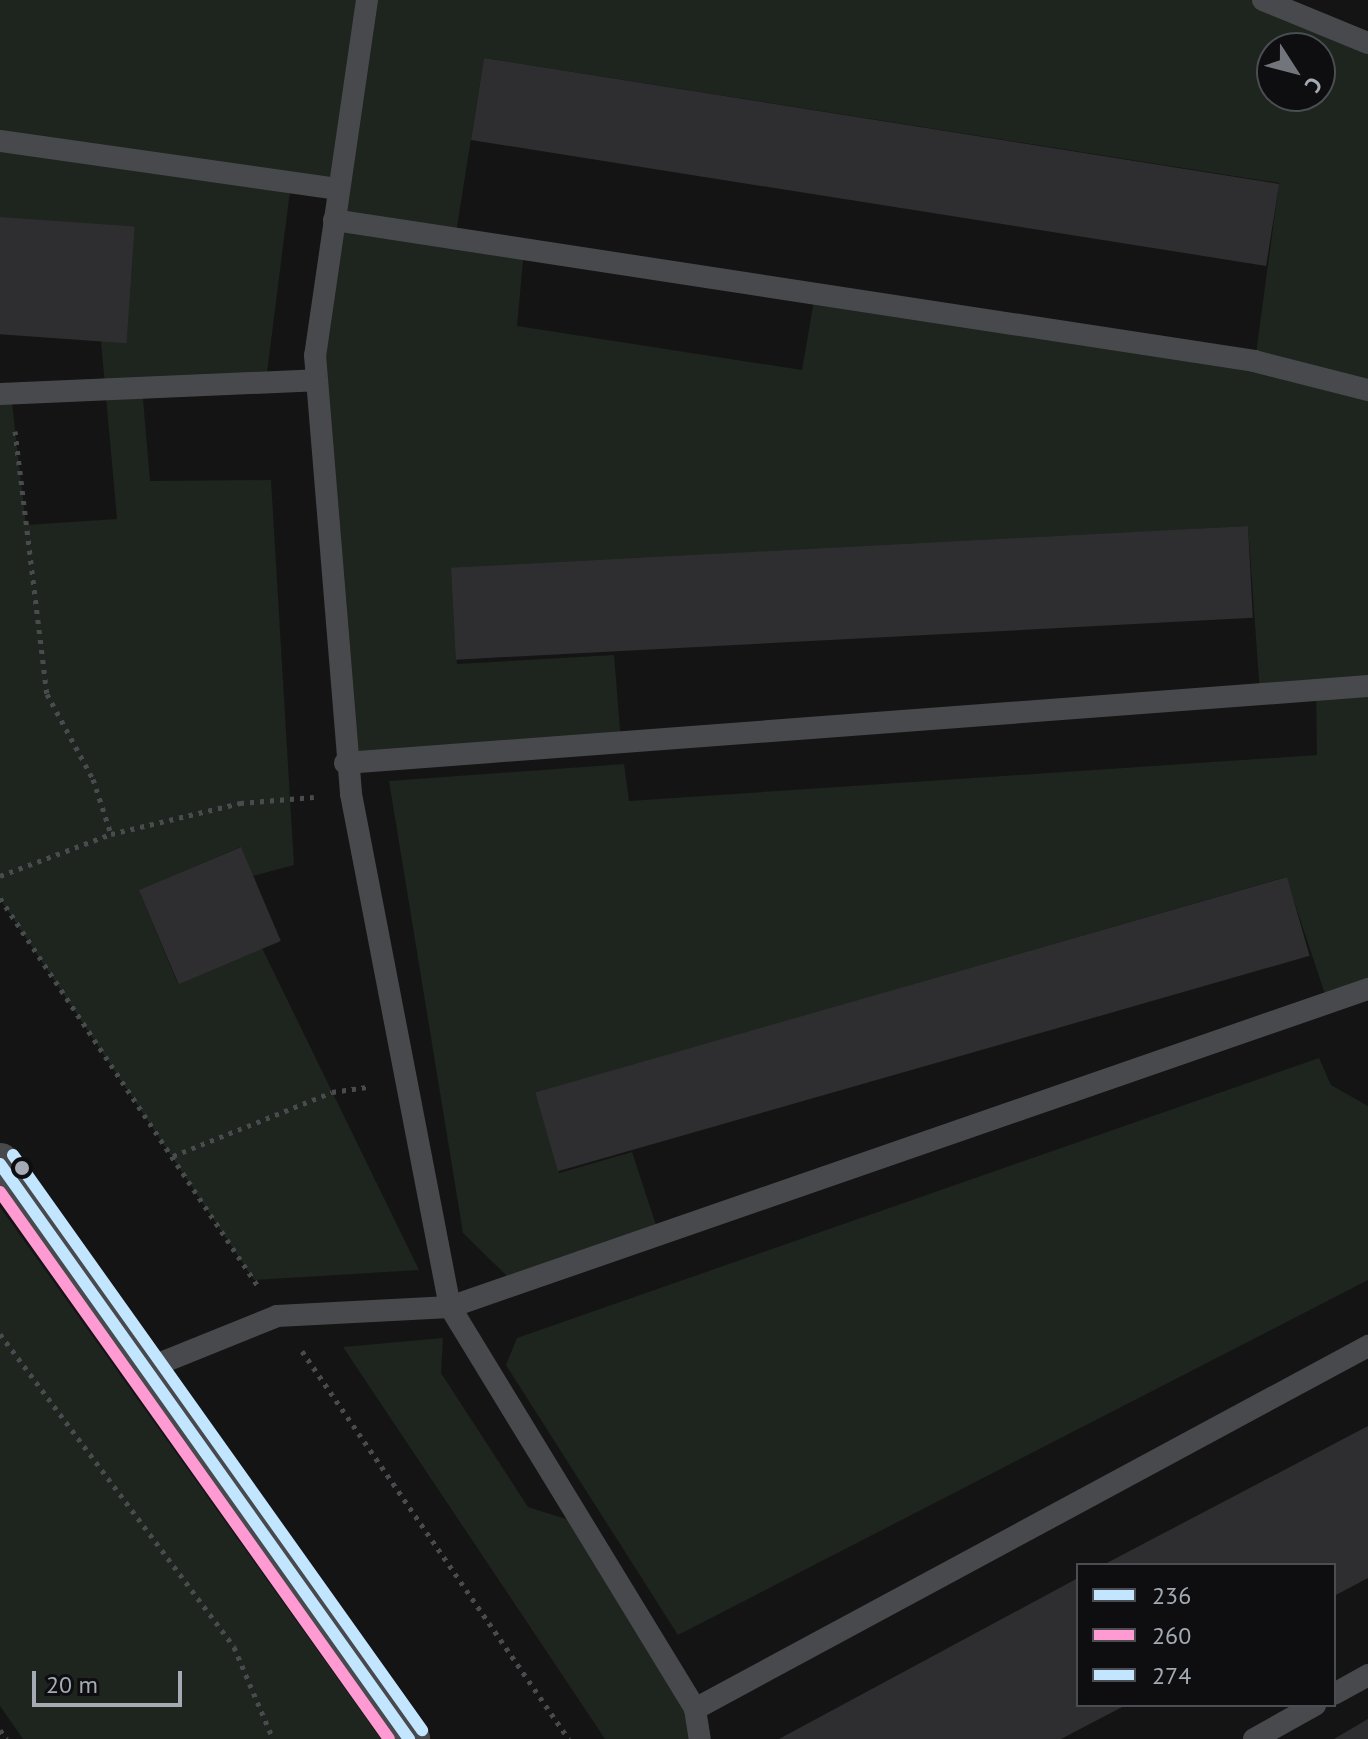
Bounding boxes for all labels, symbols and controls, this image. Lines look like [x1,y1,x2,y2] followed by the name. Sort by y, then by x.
[1256,32,1336,112] north arrow
[1299,72,1329,98] text: С
[14,1160,30,1176] unlabelled marker
[1076,1563,1336,1707] legend
[1152,1580,1191,1611] text: 236
[1152,1620,1191,1651] text: 260
[36,1655,186,1705] scale bar
[1152,1660,1191,1691] text: 274
[46,1669,98,1700] text: 20 m

